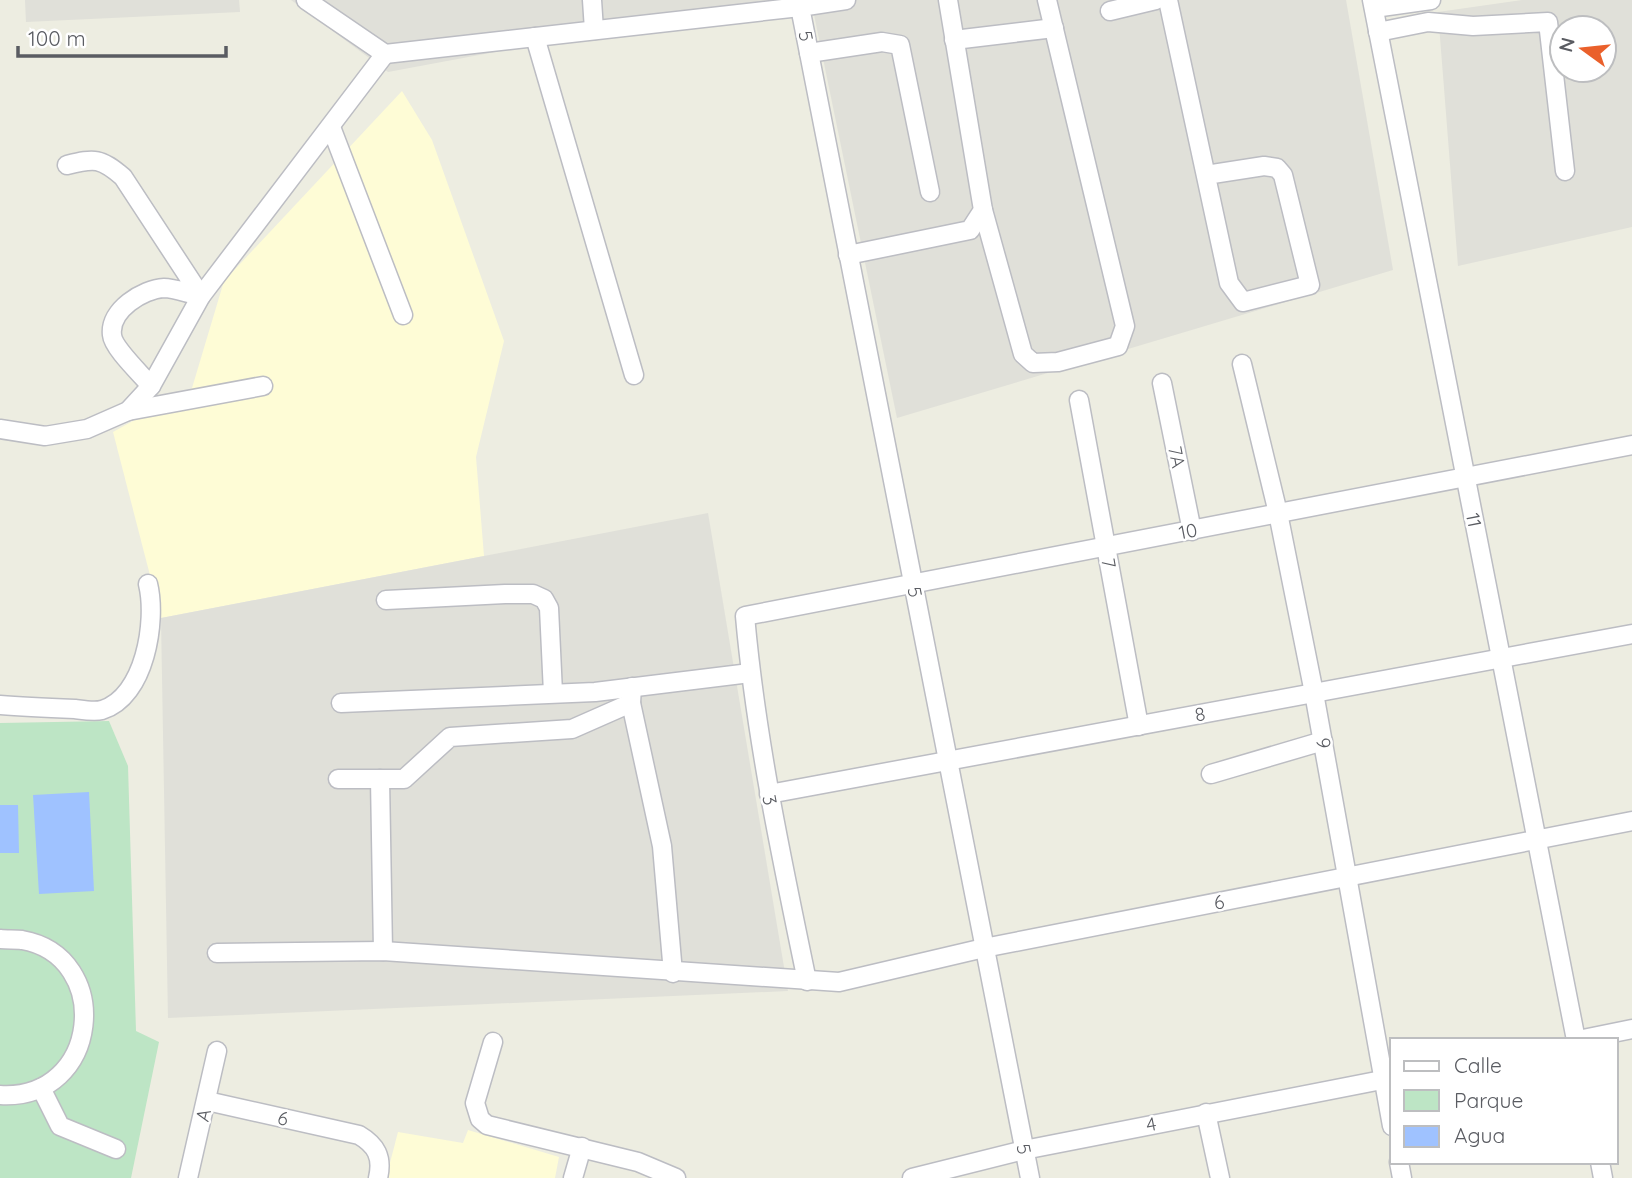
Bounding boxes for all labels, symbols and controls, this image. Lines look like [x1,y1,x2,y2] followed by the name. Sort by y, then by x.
[18,14,226,58] scale bar
[1548,14,1618,84] north arrow
[28,25,86,51] text: 100 m
[793,29,819,43] street label: 5
[1553,35,1580,54] text: N
[1163,444,1191,470] street label: 7A
[1461,511,1487,529] street label: 11
[1177,517,1199,545] street label: 10
[1096,556,1122,570] street label: 7
[902,585,928,599] street label: 5
[1193,701,1207,727] street label: 8
[1311,736,1337,750] street label: 9
[757,793,783,807] street label: 3
[1212,889,1226,915] street label: 6
[1390,1038,1618,1164] legend
[1454,1052,1502,1078] text: Calle
[1454,1087,1523,1113] text: Parque
[275,1105,291,1131] street label: 6
[190,1106,216,1124] street label: A
[1144,1111,1158,1137] street label: 4
[1454,1122,1505,1148] text: Agua
[1011,1142,1037,1156] street label: 5

